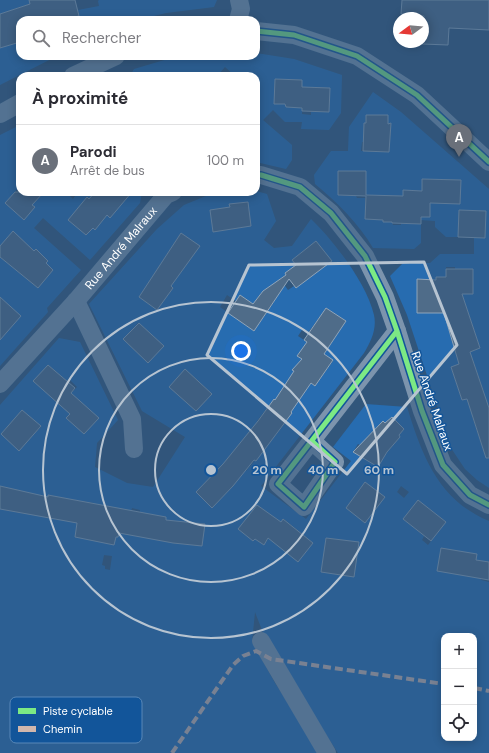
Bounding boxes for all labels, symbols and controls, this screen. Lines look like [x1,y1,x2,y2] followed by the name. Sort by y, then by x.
[393,12,429,48] north arrow
[16,16,260,60] search box
[30,27,52,49] icon: search
[62,28,141,48] text: Rechercher
[32,87,128,109] text: À proximité
[446,124,472,157] pin: A
[70,142,117,162] text: Parodi
[40,152,50,169] text: A
[207,152,244,169] text: 100 m
[70,162,145,179] text: Arrêt de bus
[81,203,161,293] street label: Rue André Malraux
[231,341,251,361] your location
[408,349,456,453] street label: Rue André Malraux
[252,462,282,478] text: 20 m
[308,462,338,478] text: 40 m
[364,462,394,478] text: 60 m
[204,463,218,477] centre of rings
[441,633,477,741] map controls
[441,633,477,669] button: +
[441,669,477,705] button: −
[10,697,142,743] legend
[43,704,113,718] text: Piste cyclable
[441,705,477,741] button: locate
[43,722,82,736] text: Chemin

